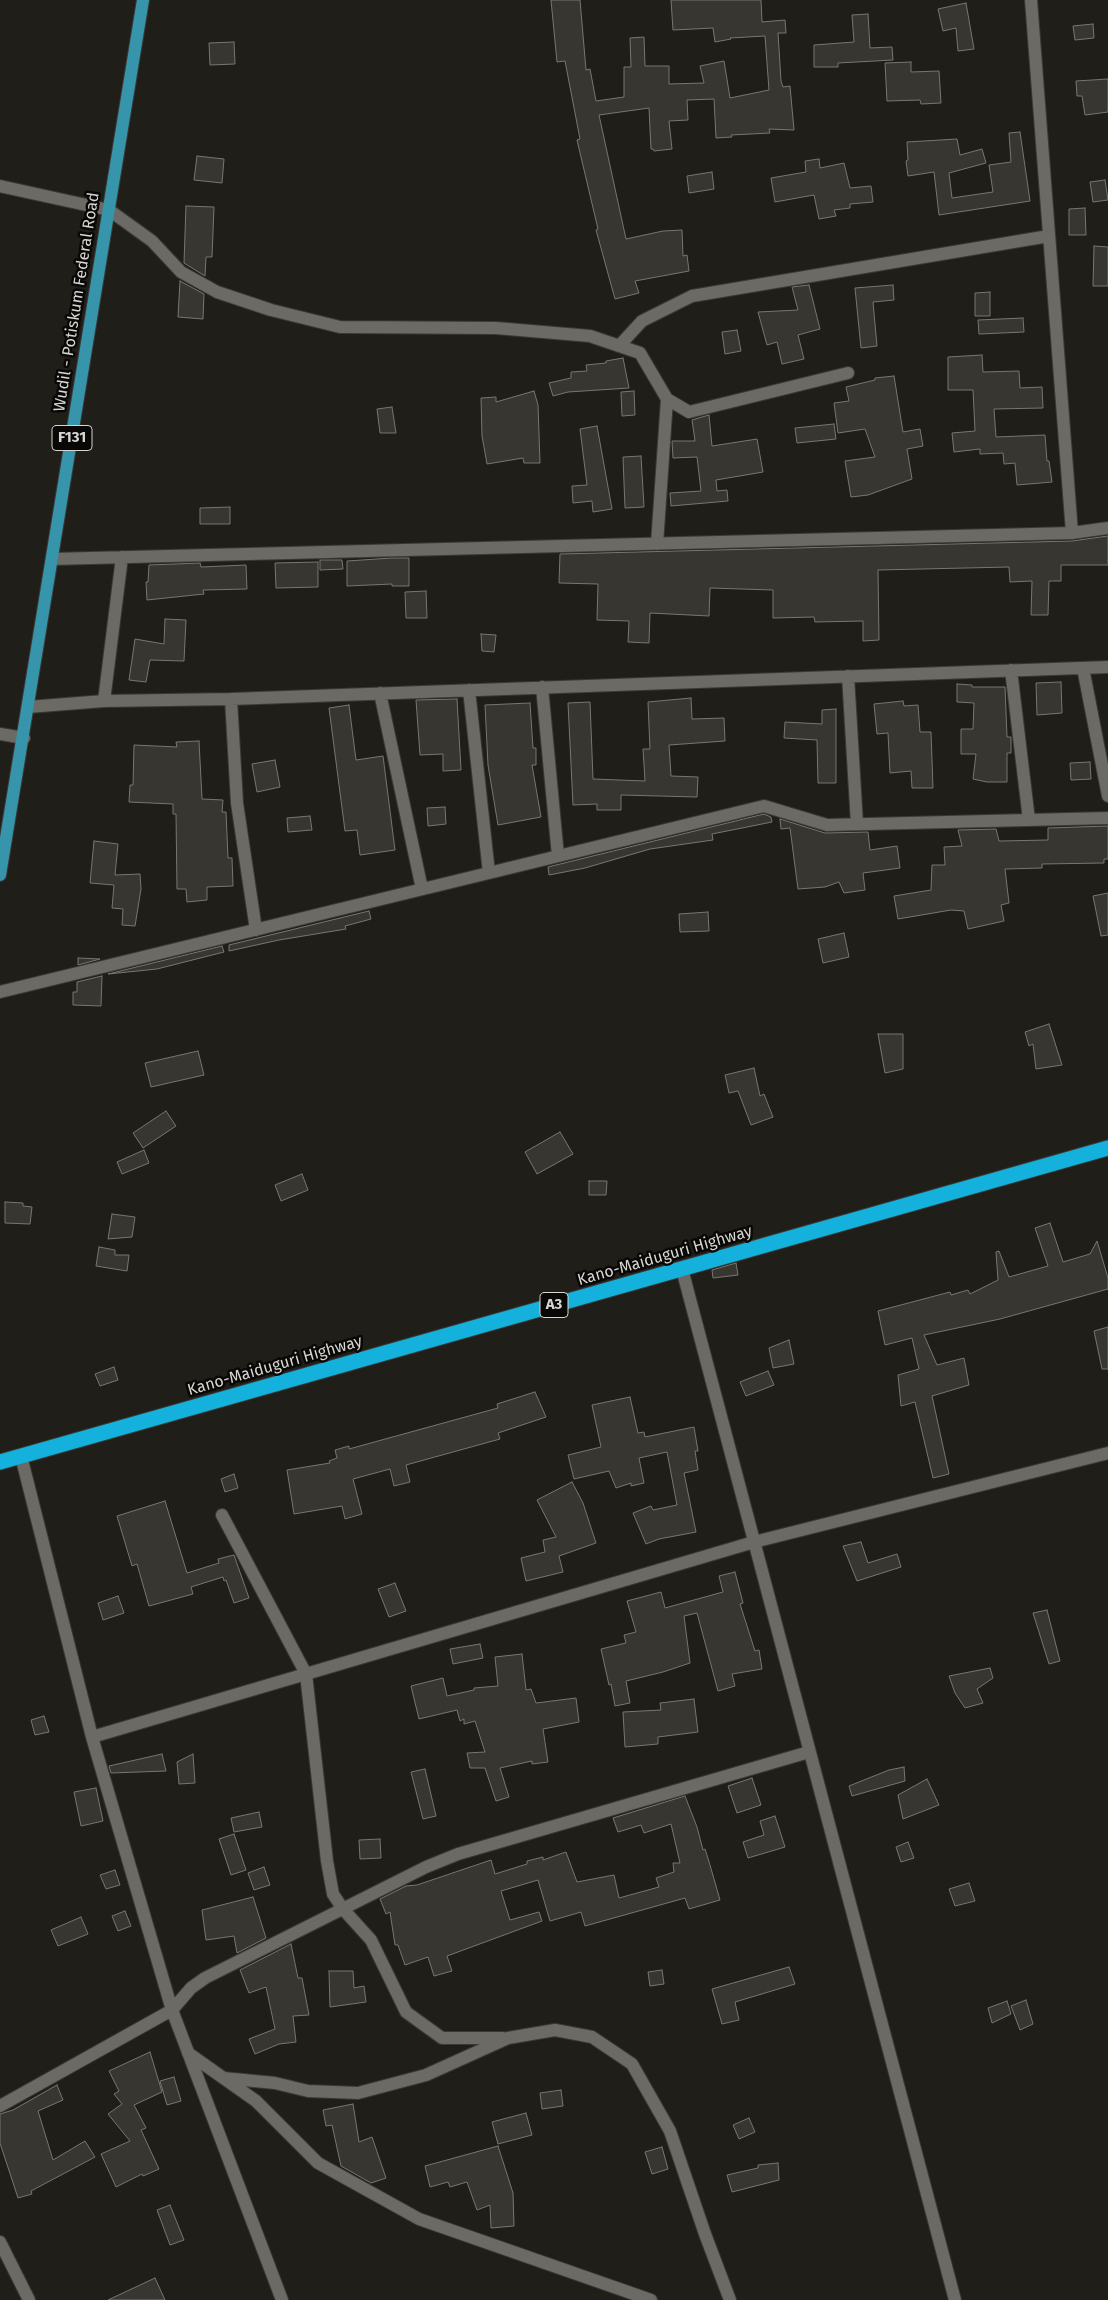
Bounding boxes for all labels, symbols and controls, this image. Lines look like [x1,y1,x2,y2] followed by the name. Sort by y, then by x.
[50,191,104,413] street label: Wudil - Potiskum Federal Road
[52,426,92,450] road number: F131
[575,1222,755,1290] street label: Kano-Maiduguri Highway
[540,1292,568,1318] road number: A3
[185,1332,365,1400] street label: Kano-Maiduguri Highway

